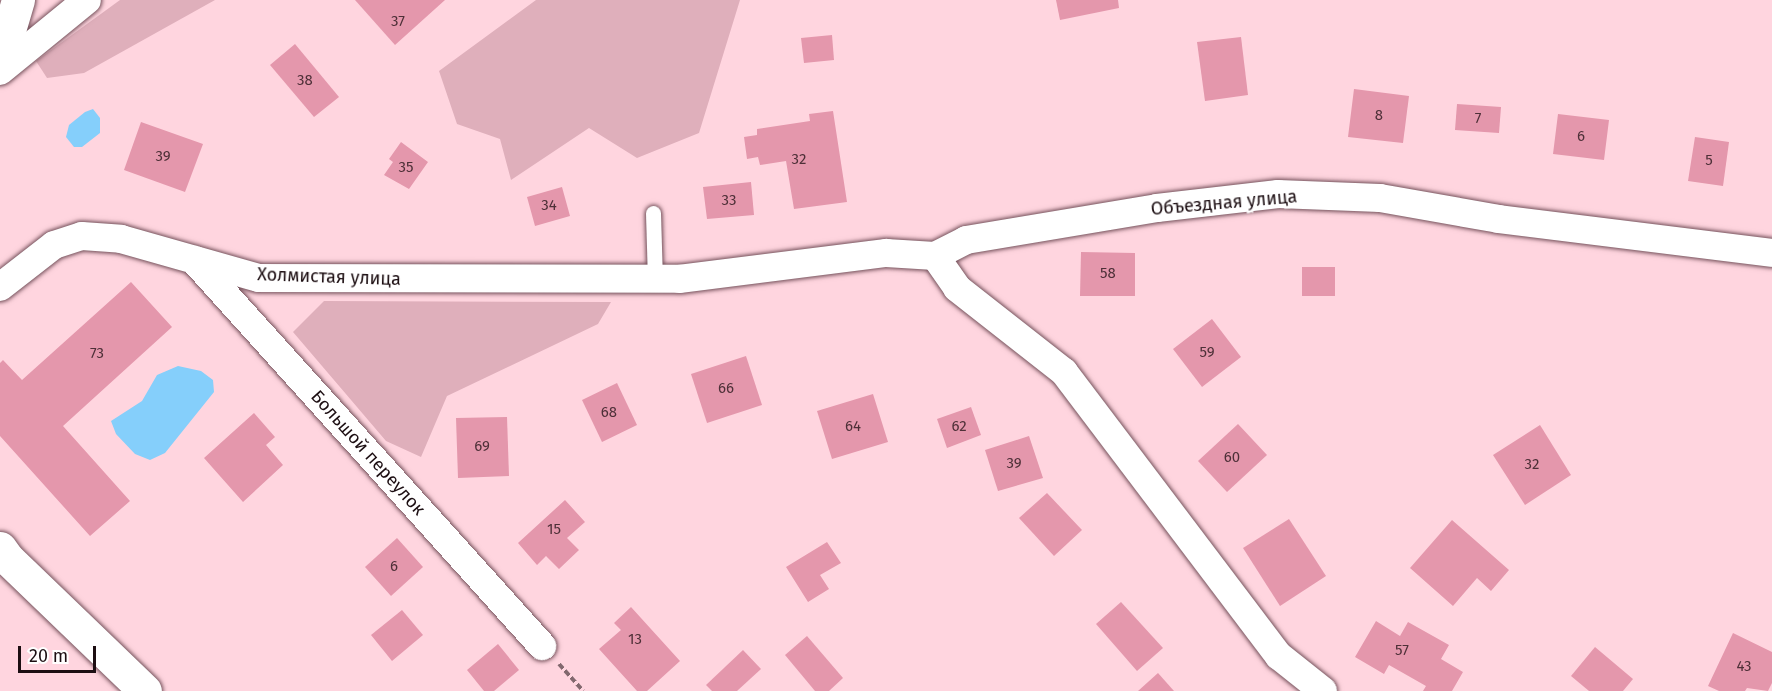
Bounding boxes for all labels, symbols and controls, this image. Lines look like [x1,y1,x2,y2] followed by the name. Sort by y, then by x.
[391,13,405,31] house number: 37
[297,72,313,90] house number: 38
[1375,107,1383,125] house number: 8
[1475,110,1481,128] house number: 7
[1577,128,1585,146] house number: 6
[155,148,171,166] house number: 39
[792,151,806,169] house number: 32
[1705,152,1713,170] house number: 5
[399,159,413,177] house number: 35
[1150,186,1298,220] street label: Объездная улица
[722,192,736,210] house number: 33
[541,197,557,215] house number: 34
[257,264,401,290] street label: Холмистая улица
[1100,265,1116,283] house number: 58
[1199,344,1215,362] house number: 59
[90,345,104,363] house number: 73
[718,380,734,398] house number: 66
[306,386,430,520] street label: Большой переулок
[601,404,617,422] house number: 68
[845,418,861,436] house number: 64
[951,418,967,436] house number: 62
[474,438,490,456] house number: 69
[1224,449,1240,467] house number: 60
[1006,455,1022,473] house number: 39
[1525,456,1539,474] house number: 32
[547,521,561,539] house number: 15
[390,558,398,576] house number: 6
[628,631,642,649] house number: 13
[21,634,99,672] scale bar
[1395,642,1409,660] house number: 57
[29,645,68,667] text: 20 m
[1736,658,1752,676] house number: 43

